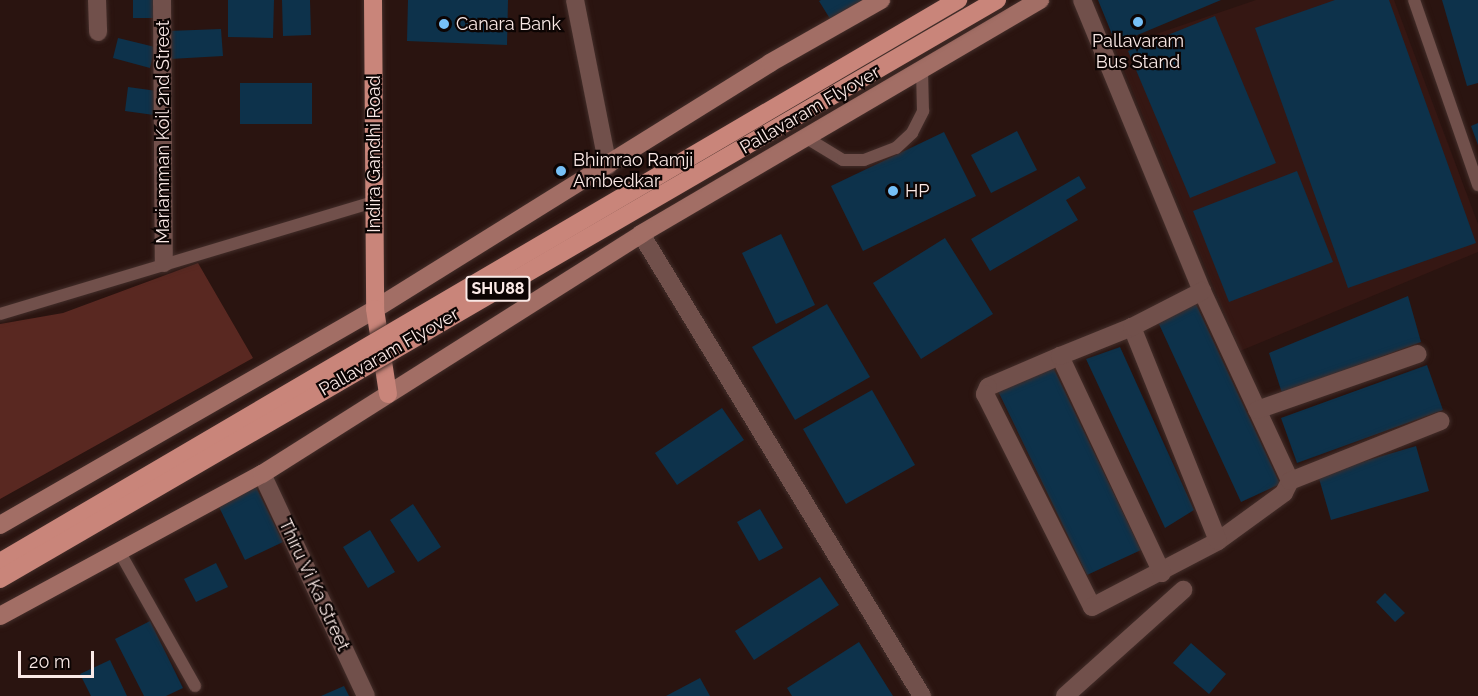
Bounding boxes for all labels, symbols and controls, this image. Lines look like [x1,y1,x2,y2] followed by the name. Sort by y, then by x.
[456,13,561,35] place label: Canara Bank
[1131,15,1145,29] marker: Pallavaram Bus Stand
[437,17,451,31] marker: Canara Bank
[152,20,174,244] street label: Mariamman Koil 2nd Street
[1092,31,1184,74] place label: Pallavaram Bus Stand
[736,61,884,159] street label: Pallavaram Flyover
[363,75,385,233] street label: Indira Gandhi Road
[573,150,693,192] place label: Bhimrao Ramji Ambedkar
[554,164,568,178] marker: Bhimrao Ramji Ambedkar
[905,180,929,202] place label: HP
[886,184,900,198] marker: HP
[465,276,531,302] road number: SHU88
[315,303,463,401] street label: Pallavaram Flyover
[274,515,354,655] street label: Thiru Vi Ka Street
[21,639,98,677] scale bar
[29,651,71,672] text: 20 m

